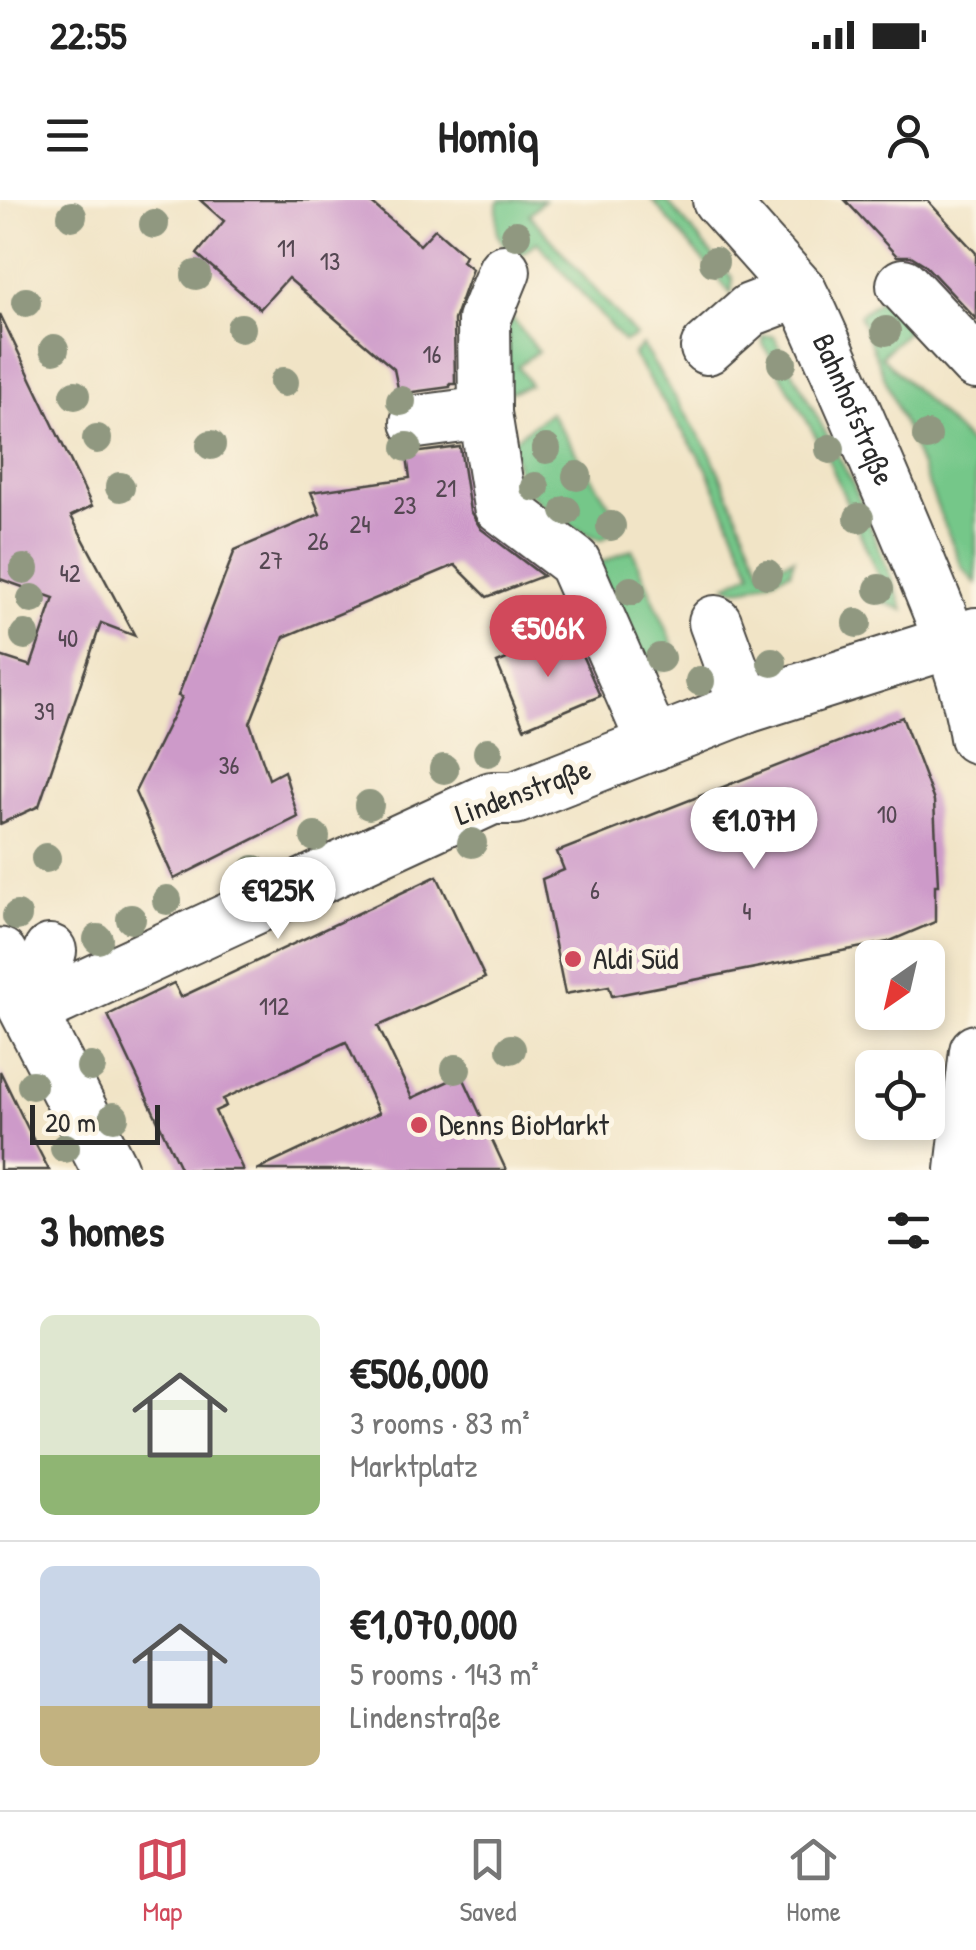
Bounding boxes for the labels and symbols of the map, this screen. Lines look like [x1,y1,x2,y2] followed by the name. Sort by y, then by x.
[277,231,295,265] house number: 11
[320,244,340,278] house number: 13
[804,327,905,491] street label: Bahnhofstraße
[422,337,442,371] house number: 16
[436,471,456,505] house number: 21
[394,488,416,522] house number: 23
[349,507,371,541] house number: 24
[307,524,329,558] house number: 26
[259,543,283,577] house number: 27
[59,556,81,590] house number: 42
[478,595,618,680] pin: €506K
[58,621,78,655] house number: 40
[34,694,54,728] house number: 39
[218,748,240,782] house number: 36
[449,748,596,834] street label: Lindenstraße
[673,787,835,872] pin: €1.07M
[877,797,897,831] house number: 10
[208,857,348,942] pin: €925K
[590,873,600,907] house number: 6
[742,894,752,928] house number: 4
[593,938,679,978] place label: Aldi Süd
[855,940,945,1030] north arrow
[562,948,584,970] marker: Aldi Süd
[259,989,289,1023] house number: 112
[30,1100,160,1144] scale bar
[439,1104,609,1144] place label: Denns BioMarkt
[408,1114,430,1136] marker: Denns BioMarkt

